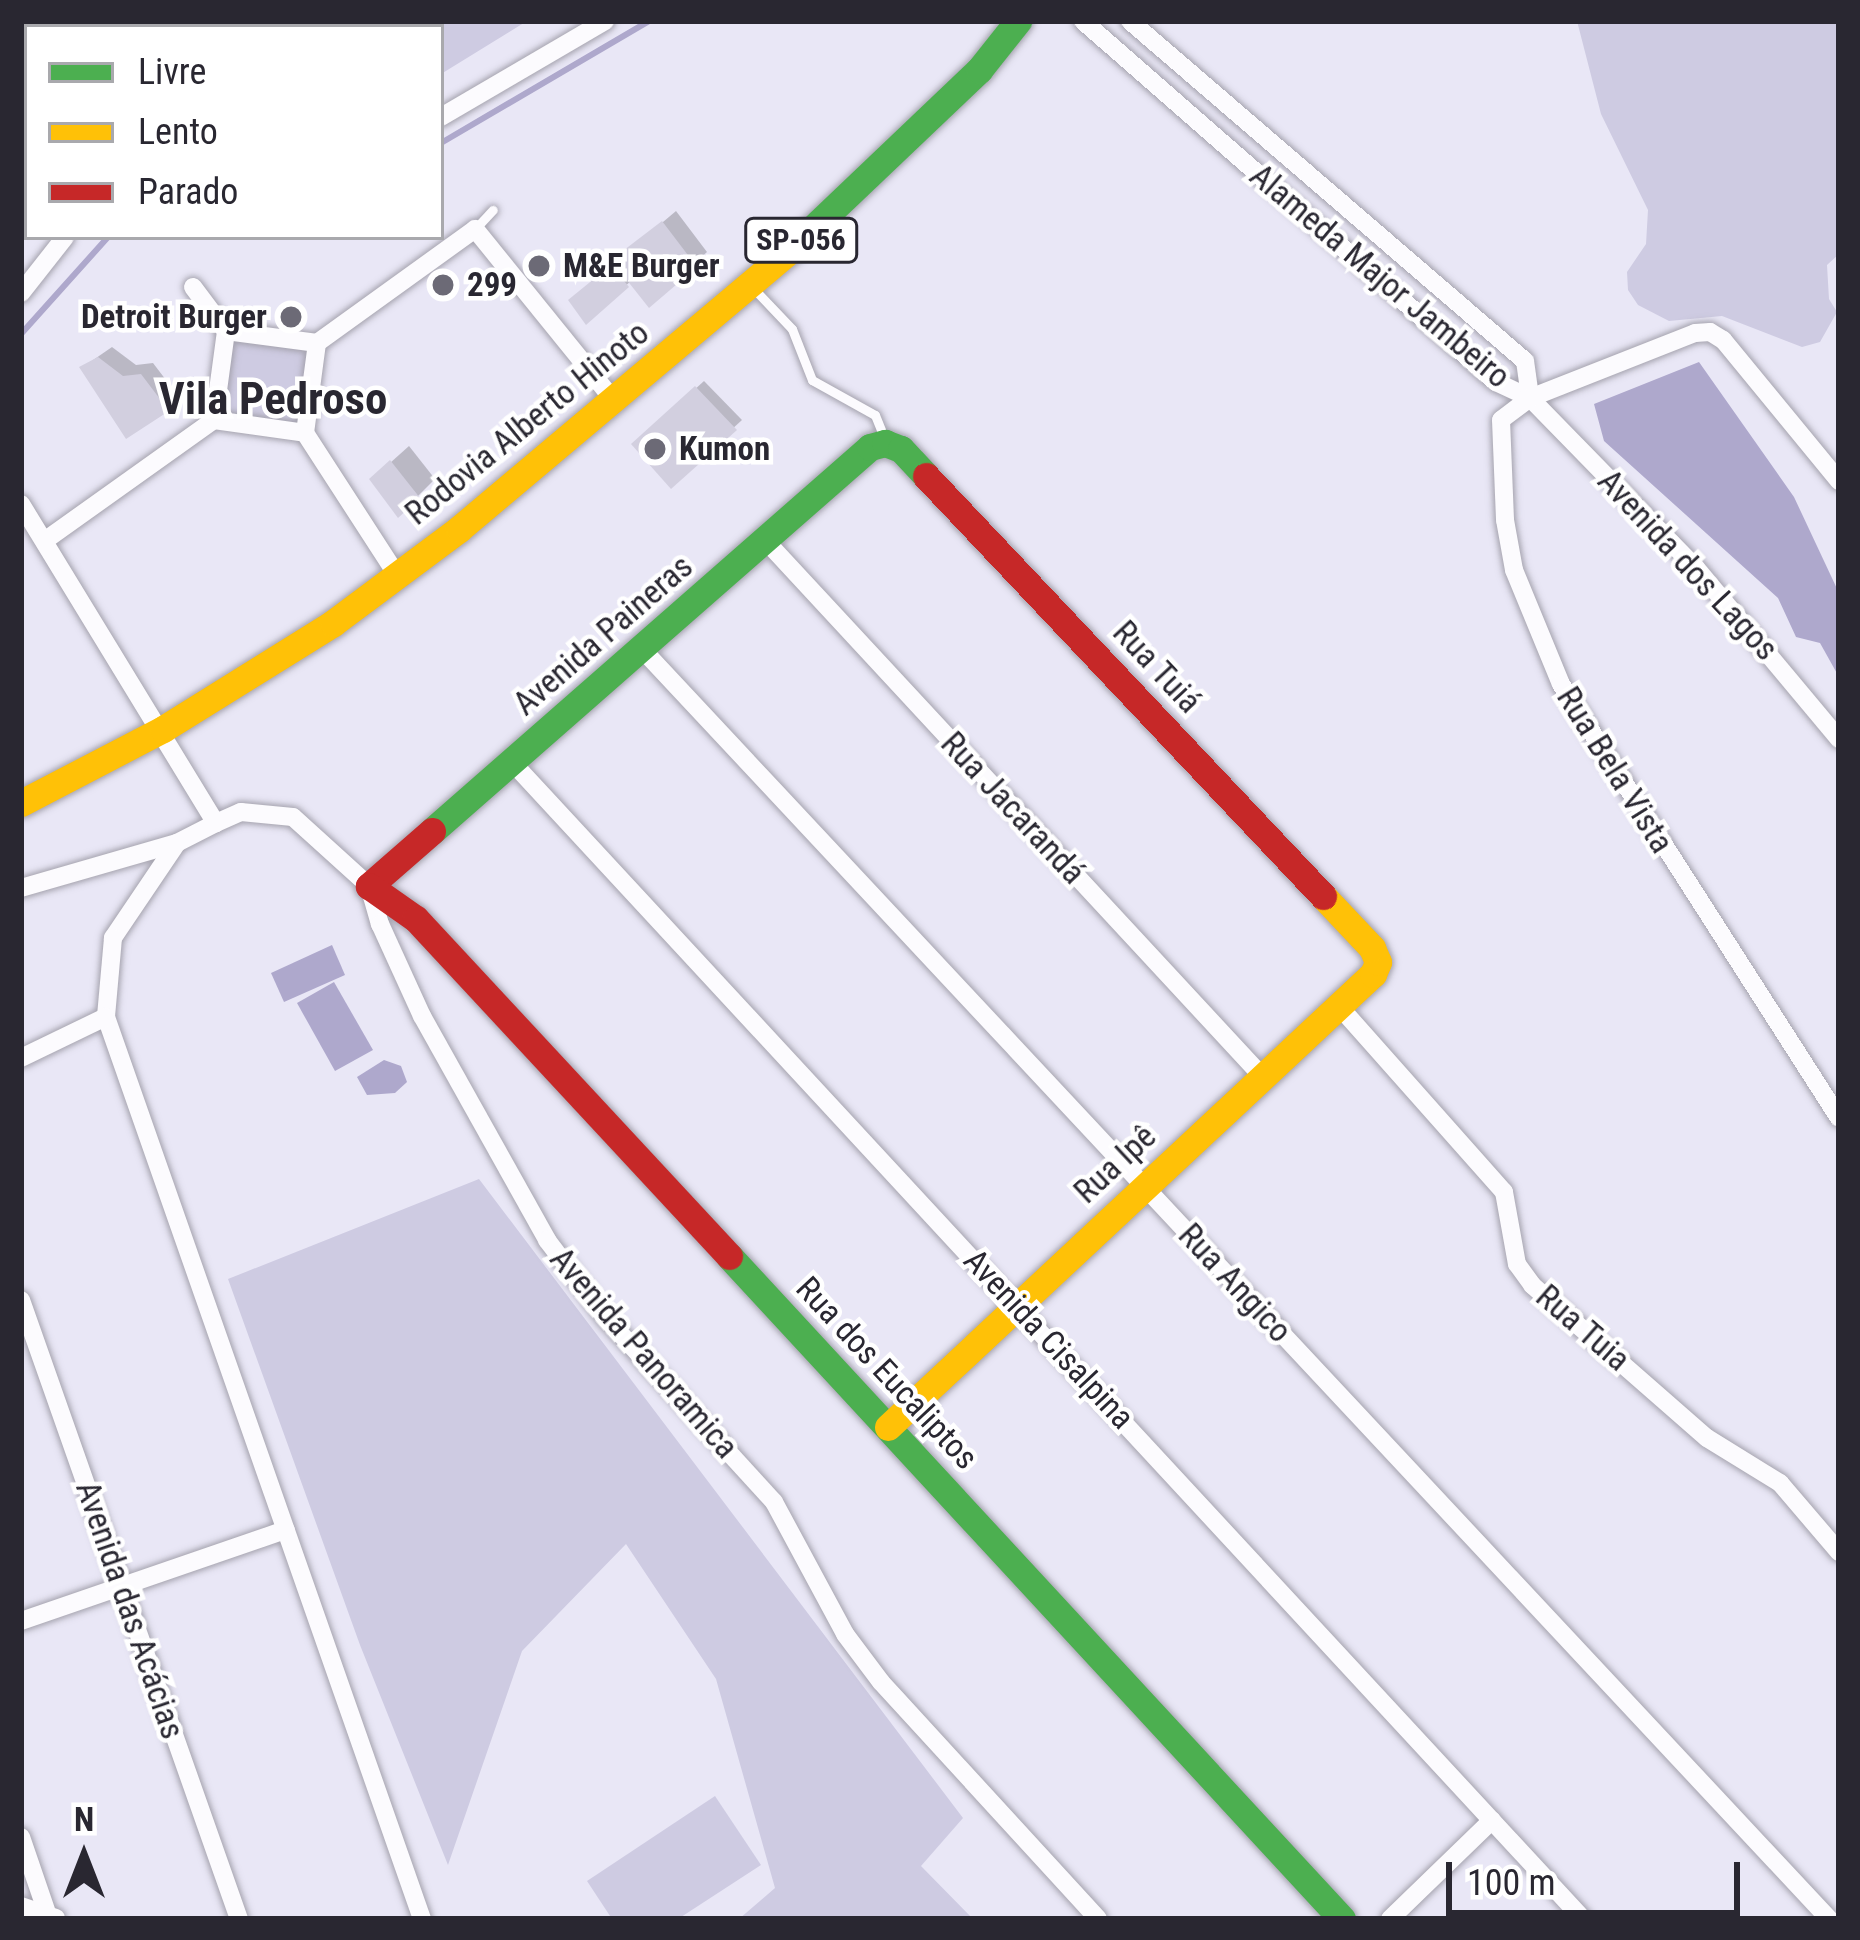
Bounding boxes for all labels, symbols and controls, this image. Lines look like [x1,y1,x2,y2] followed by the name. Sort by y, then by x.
[24,24,444,240] legend
[138,51,206,93] text: Livre
[138,111,218,153] text: Lento
[1242,156,1518,396] street label: Alameda Major Jambeiro
[138,171,238,213] text: Parado
[744,216,858,264] road number: SP-056
[563,246,720,286] place label: M&E Burger
[526,253,552,279] marker: M&E Burger
[467,265,517,305] place label: 299
[430,272,456,298] marker: 299
[81,297,267,337] place label: Detroit Burger
[278,304,304,330] marker: Detroit Burger
[397,313,657,533] street label: Rodovia Alberto Hinoto
[159,372,387,426] district label: Vila Pedroso
[679,429,770,469] place label: Kumon
[642,436,668,462] marker: Kumon
[1590,462,1786,668] street label: Avenida dos Lagos
[505,547,701,723] street label: Avenida Paineras
[1104,613,1210,721] street label: Rua Tuiá
[1548,680,1682,860] street label: Rua Bela Vista
[933,724,1093,892] street label: Rua Jacarandá
[1066,1116,1164,1212] street label: Rua Ipê
[1170,1216,1300,1350] street label: Rua Angico
[542,1240,746,1466] street label: Avenida Panoramica
[956,1241,1142,1437] street label: Avenida Cisalpina
[788,1269,986,1477] street label: Rua dos Eucaliptos
[1528,1276,1638,1380] street label: Rua Tuia
[67,1476,193,1744] street label: Avenida das Acácias
[24,1796,144,1916] north arrow
[74,1800,94,1839] text: N
[1452,1838,1746,1912] scale bar
[1467,1862,1556,1904] text: 100 m

